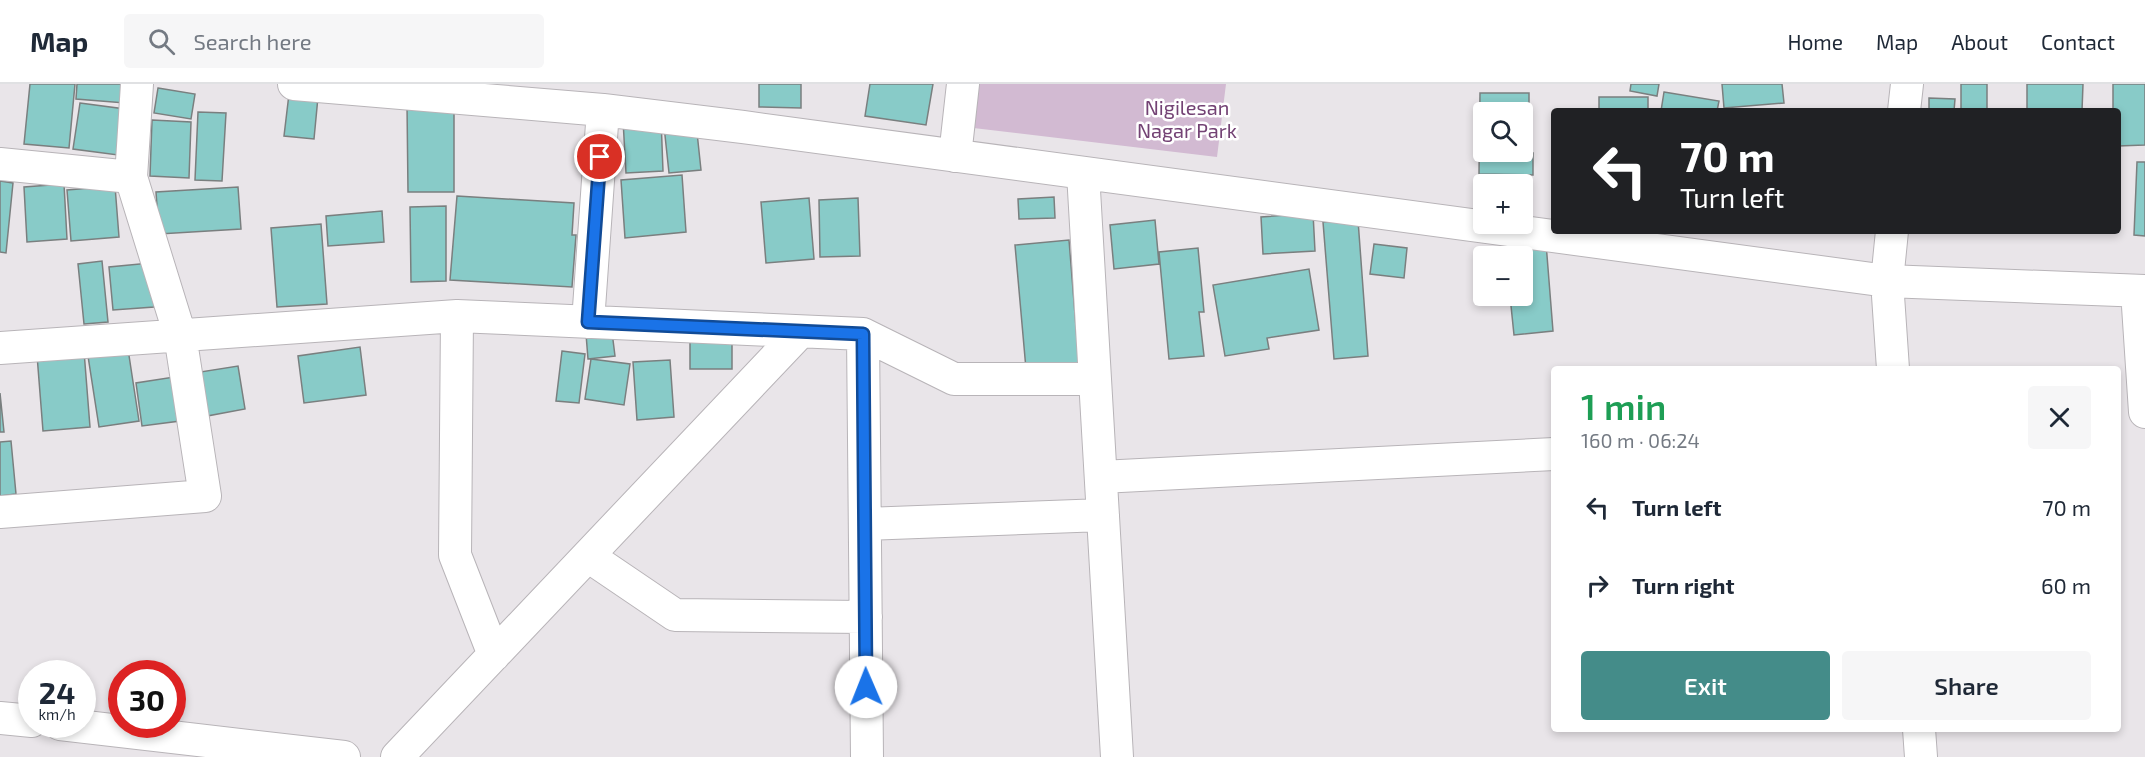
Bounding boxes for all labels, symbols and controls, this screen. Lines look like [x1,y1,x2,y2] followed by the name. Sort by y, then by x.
[124,14,544,68] search box
[30,24,88,58] text: Map
[145,25,178,58] icon: search
[193,28,312,54] text: Search here
[1787,29,1843,54] text: Home
[1876,29,1918,54] text: Map
[1951,29,2008,54] text: About
[2041,29,2115,54] text: Contact
[1137,95,1237,142] park label: Nigilesan Nagar Park
[1473,102,1533,306] map controls
[1473,102,1533,162] button: search
[1680,130,1775,180] text: 70 m
[574,131,625,182] pin
[1581,132,1659,210] icon: left
[583,140,616,173] icon: arrive
[1473,174,1533,234] button: +
[1680,181,1784,213] text: Turn left
[1473,246,1533,306] button: −
[1581,384,1666,427] text: 1 min
[2028,386,2091,449] button: close
[1581,428,1700,452] text: 160 m · 06:24
[1581,491,1614,524] icon: left
[1632,494,1721,520] text: Turn left
[2042,494,2091,520] text: 70 m
[1581,569,1614,602] icon: right
[1632,572,1734,598] text: Turn right
[2041,572,2091,598] text: 60 m
[1581,651,1830,720] button: Exit
[1842,651,2091,720] button: Share
[834,655,898,719] position arrow
[108,660,186,738] speed limit sign: 30
[39,674,75,710] text: 24
[38,705,76,723] text: km/h

